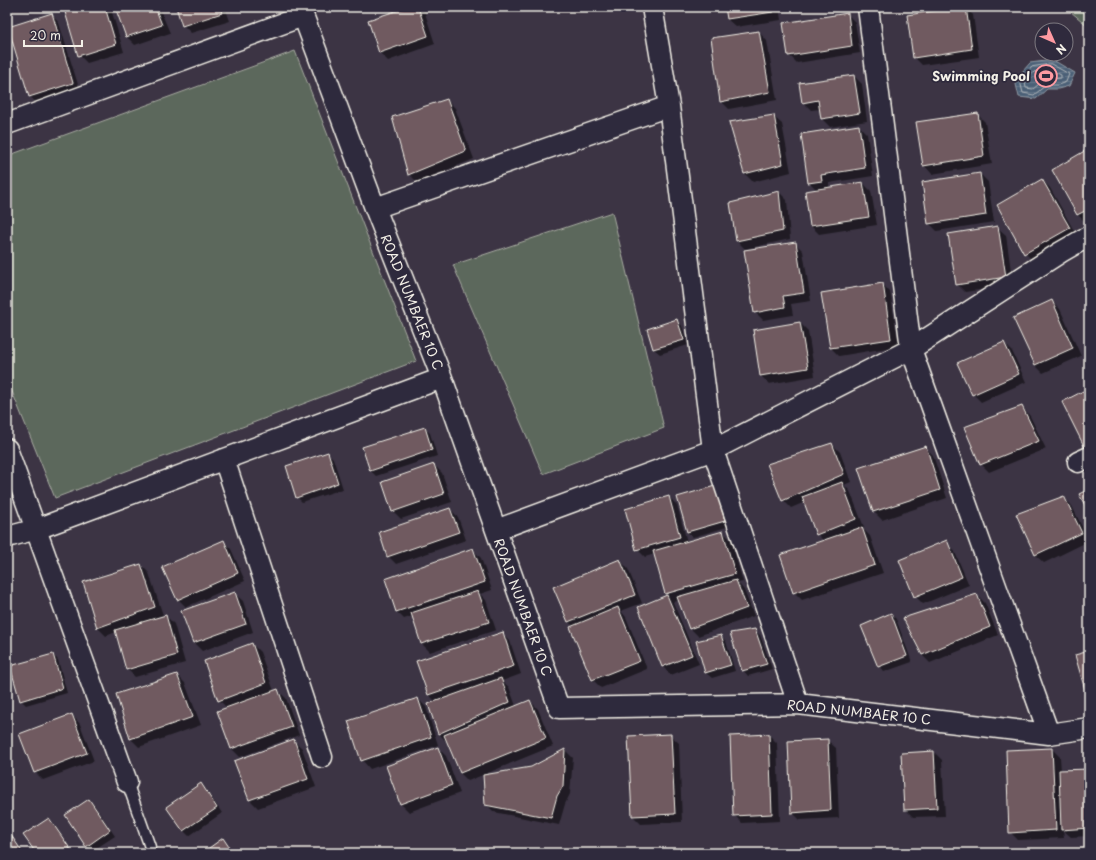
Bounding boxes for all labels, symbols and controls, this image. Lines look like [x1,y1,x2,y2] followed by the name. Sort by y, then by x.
[24,22,82,48] scale bar
[1034,22,1074,62] north arrow
[30,26,61,44] text: 20 m
[1052,40,1071,59] text: N
[1033,63,1059,89] sports icon: Swimming Pool
[932,66,1030,85] place label: Swimming Pool
[377,231,448,373] street label: ROAD NUMBAER 10 C
[490,535,557,678] street label: ROAD NUMBAER 10 C
[786,694,932,729] street label: ROAD NUMBAER 10 C

